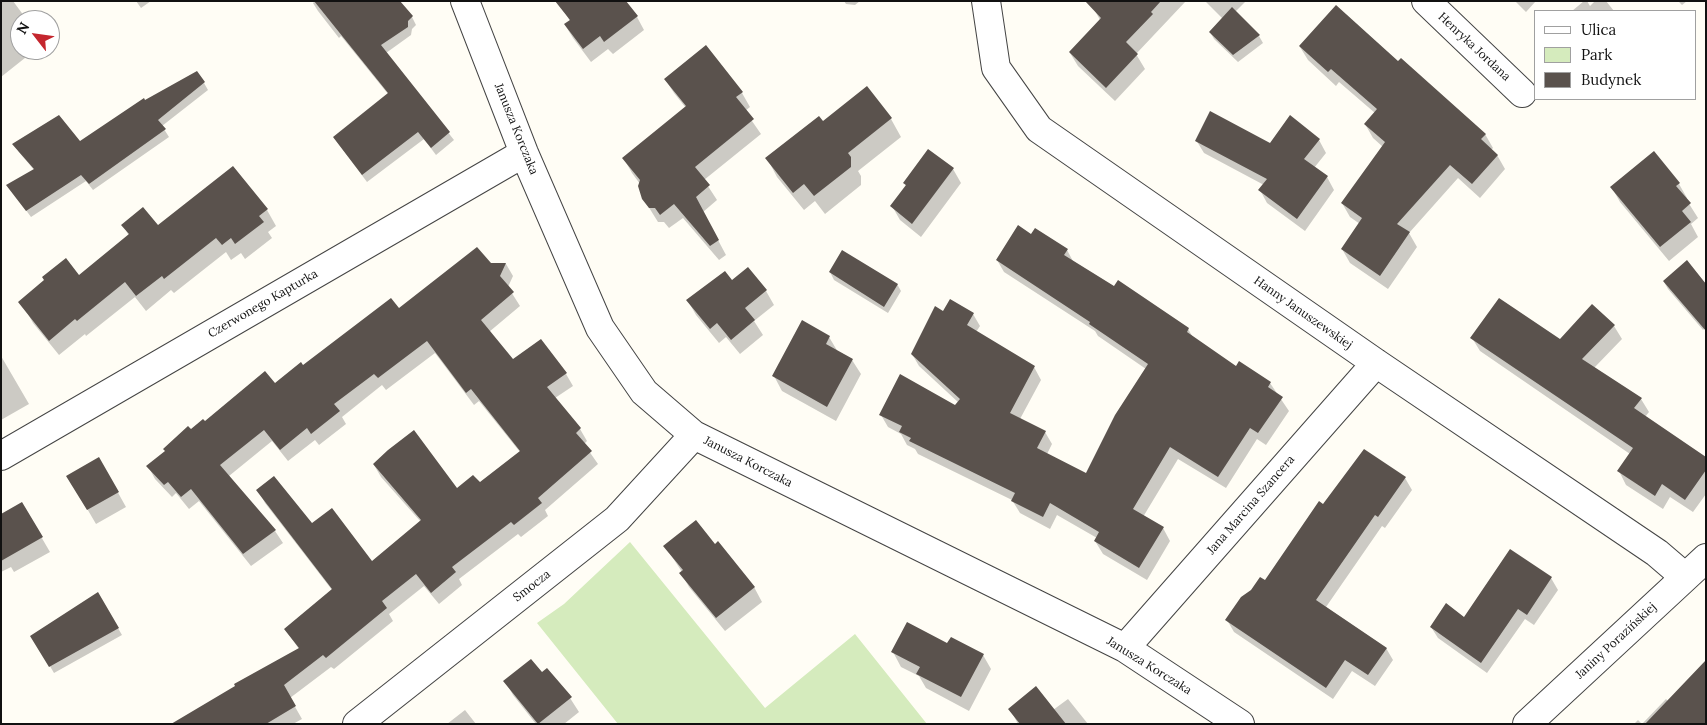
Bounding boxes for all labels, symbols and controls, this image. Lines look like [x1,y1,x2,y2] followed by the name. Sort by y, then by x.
[10,10,60,60] north arrow
[1435,10,1513,84] street label: Henryka Jordana
[1534,10,1697,100] legend
[12,19,33,37] text: N
[1581,20,1616,39] text: Ulica
[1581,45,1612,64] text: Park
[1581,70,1641,89] text: Budynek
[491,81,541,177] street label: Janusza Korczaka
[206,267,320,341] street label: Czerwonego Kapturka
[1251,274,1355,352] street label: Hanny Januszewskiej
[701,433,795,491] street label: Janusza Korczaka
[1204,453,1298,557] street label: Jana Marcina Szancera
[511,567,553,605] street label: Smocza
[1573,600,1659,682] street label: Janiny Porazińskiej
[1104,634,1194,698] street label: Janusza Korczaka

